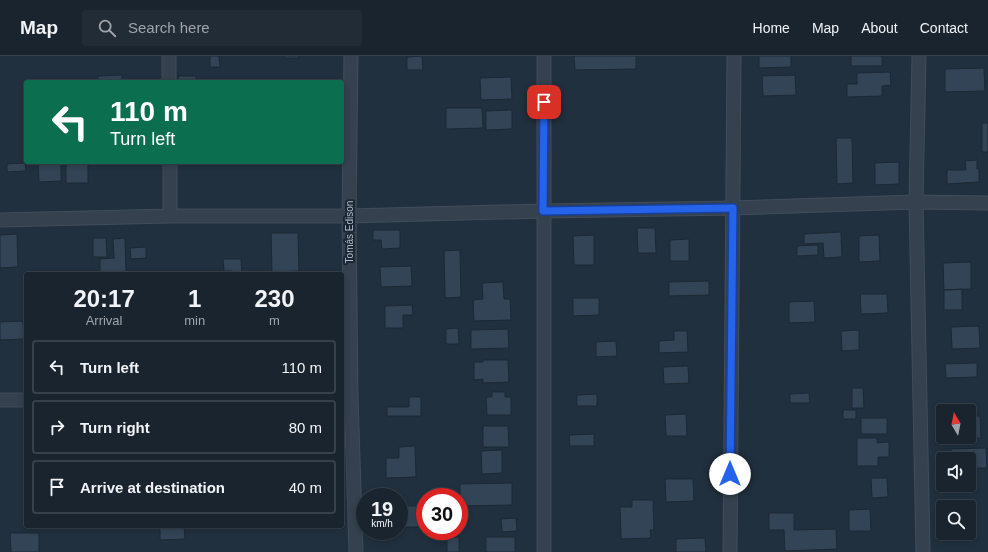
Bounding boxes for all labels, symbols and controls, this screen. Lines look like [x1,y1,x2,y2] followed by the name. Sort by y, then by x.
[82,10,362,46] search box
[20,17,58,38] text: Map
[96,17,118,39] icon: search
[128,19,210,36] text: Search here
[753,20,790,36] text: Home
[812,20,839,36] text: Map
[861,20,898,36] text: About
[920,20,968,36] text: Contact
[527,85,561,119] pin
[533,91,555,113] icon: arrive
[44,96,96,148] icon: left
[110,96,188,127] text: 110 m
[110,129,175,149] text: Turn left
[344,201,355,263] street label: Tomás Edison
[73,285,135,312] text: 20:17
[188,285,201,312] text: 1
[255,285,295,312] text: 230
[86,313,123,328] text: Arrival
[184,313,205,328] text: min
[269,313,280,328] text: m
[46,356,68,378] icon: left
[80,359,139,376] text: Turn left
[281,359,322,376] text: 110 m
[936,404,976,444] north arrow
[936,404,976,540] map controls
[46,416,68,438] icon: right
[80,419,150,436] text: Turn right
[289,419,322,436] text: 80 m
[936,452,976,492] button: sound
[709,453,751,495] position arrow
[46,476,68,498] icon: arrive
[80,479,225,496] text: Arrive at destination
[289,479,322,496] text: 40 m
[416,488,468,540] speed limit sign: 30
[371,498,393,520] text: 19
[936,500,976,540] button: search
[371,518,393,529] text: km/h

